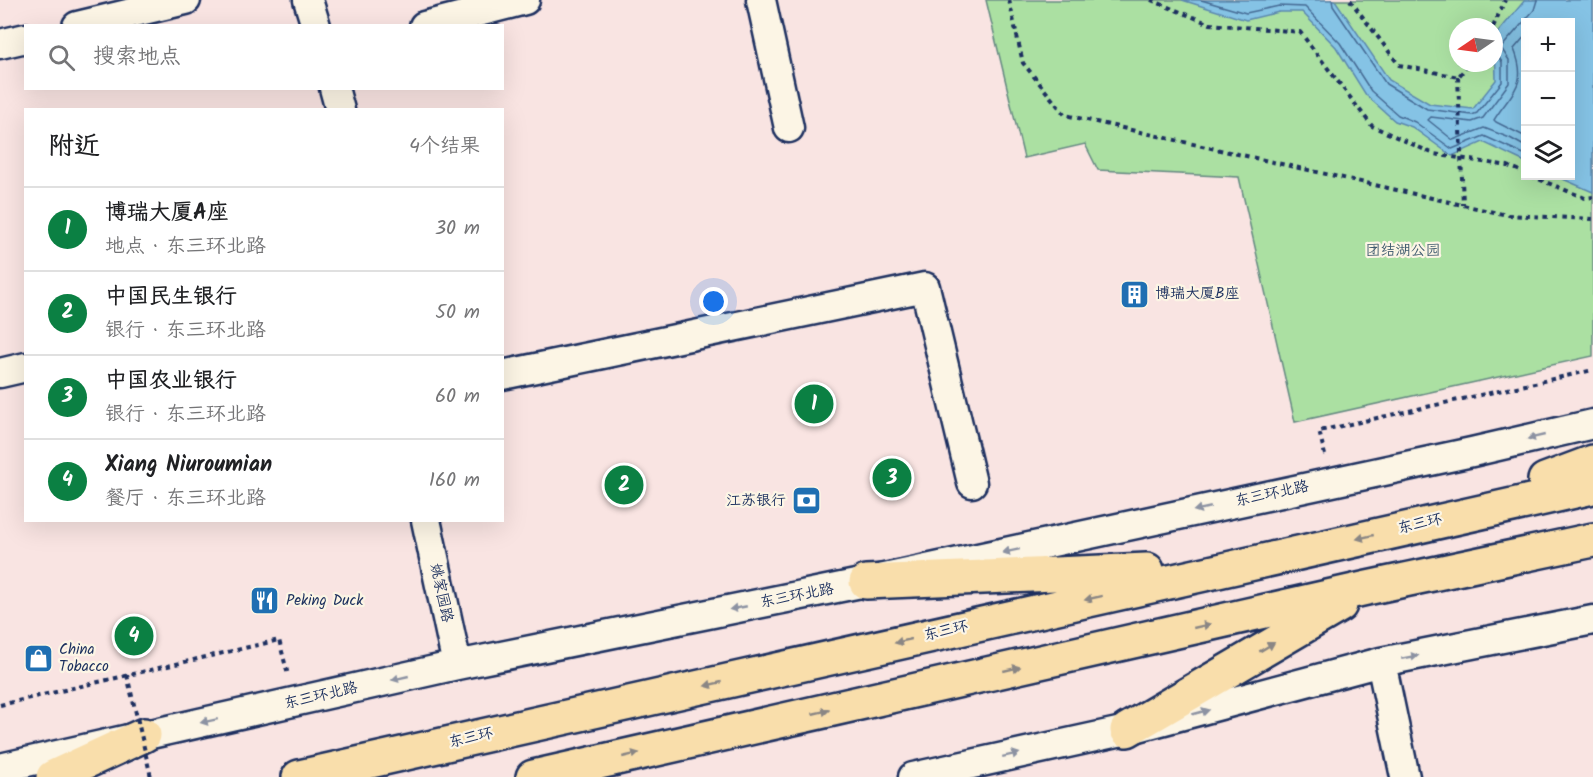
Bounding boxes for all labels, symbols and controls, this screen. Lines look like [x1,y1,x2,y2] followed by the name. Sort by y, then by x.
[1449,18,1503,72] north arrow
[1521,18,1575,180] map controls
[1521,18,1575,72] button: +
[24,24,504,90] search box
[93,40,181,75] text: 搜索地点
[45,41,78,74] icon: search
[1521,72,1575,126] button: −
[48,126,100,168] text: 附近
[1521,126,1575,180] button: layers
[409,131,480,163] text: 4个结果
[105,196,229,231] text: 博瑞大厦A座
[64,213,71,245] text: 1
[435,213,480,245] text: 30 m
[105,231,266,263] text: 地点 · 东三环北路
[1365,239,1441,263] park label: 团结湖公园
[1118,278,1150,310] building icon: 博瑞大厦B座
[105,280,237,315] text: 中国民生银行
[1155,282,1240,306] place label: 博瑞大厦B座
[699,287,728,316] your location
[62,297,73,329] text: 2
[435,297,480,329] text: 50 m
[105,315,266,347] text: 银行 · 东三环北路
[105,364,237,399] text: 中国农业银行
[62,381,73,413] text: 3
[435,381,480,413] text: 60 m
[794,382,834,426] pin: 1
[105,399,266,431] text: 银行 · 东三环北路
[1527,432,1545,442] one-way arrow
[105,448,272,483] text: Xiang Niuroumian
[872,456,912,500] pin: 3
[604,462,644,508] pin: 2
[62,465,73,497] text: 4
[429,465,480,497] text: 160 m
[1233,474,1311,514] street label: 东三环北路
[105,483,266,515] text: 餐厅 · 东三环北路
[791,485,823,517] bank icon: 江苏银行
[726,489,786,513] place label: 江苏银行
[1192,505,1211,514] one-way arrow
[1395,507,1445,541] street label: 东三环
[1356,532,1374,542] one-way arrow
[1002,546,1020,556] one-way arrow
[423,561,459,625] street label: 姚家园路
[758,577,836,615] street label: 东三环北路
[249,585,281,617] restaurant icon: Peking Duck
[286,589,364,613] place label: Peking Duck
[1083,594,1102,603] one-way arrow
[729,604,748,613] one-way arrow
[114,614,154,658] pin: 4
[921,614,971,648] street label: 东三环
[1193,620,1211,630] one-way arrow
[894,636,912,646] one-way arrow
[59,638,109,679] place label: China Tobacco
[1259,642,1276,652] one-way arrow
[22,643,54,675] shop icon: China Tobacco
[1401,652,1420,661] one-way arrow
[1002,663,1021,673] one-way arrow
[390,674,409,683] one-way arrow
[282,676,360,716] street label: 东三环北路
[703,679,722,689] one-way arrow
[812,706,831,716] one-way arrow
[1192,706,1210,716] one-way arrow
[200,716,219,726] one-way arrow
[446,721,496,755] street label: 东三环
[622,749,641,759] one-way arrow
[1002,750,1021,760] one-way arrow

